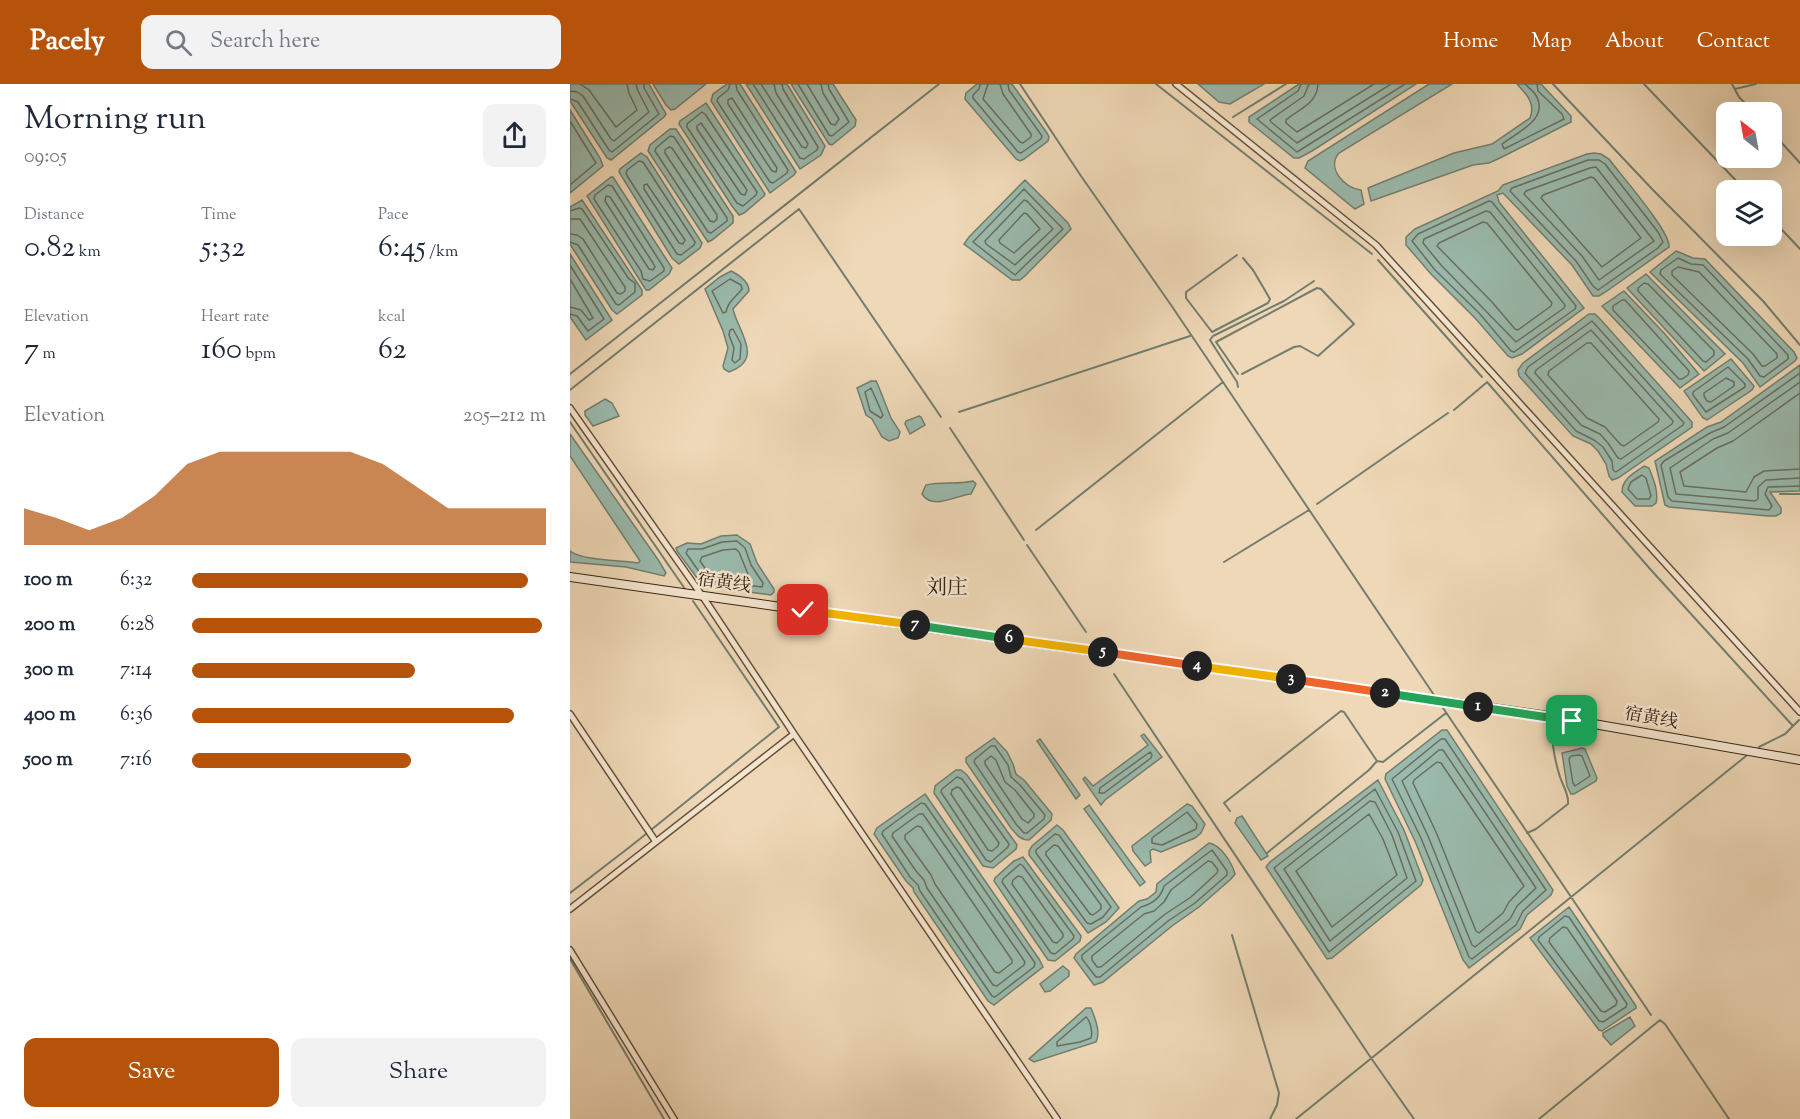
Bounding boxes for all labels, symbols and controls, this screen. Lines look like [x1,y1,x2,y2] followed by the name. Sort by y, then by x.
[141,15,561,69] search box
[30,22,105,62] text: Pacely
[162,26,195,59] icon: search
[210,26,320,58] text: Search here
[1443,27,1498,57] text: Home
[1531,27,1572,57] text: Map
[1605,27,1664,57] text: About
[1697,27,1770,57] text: Contact
[24,96,206,144] text: Morning run
[1716,102,1782,168] north arrow
[1716,102,1782,246] map controls
[483,104,546,167] button: share
[24,143,67,172] text: 09:05
[1716,180,1782,246] button: layers
[24,204,84,227] text: Distance
[201,204,237,227] text: Time
[378,204,409,227] text: Pace
[24,227,75,270] text: 0.82
[201,227,245,270] text: 5:32
[378,227,426,270] text: 6:45
[75,241,101,264] text: km
[426,241,458,264] text: /km
[24,306,89,329] text: Elevation
[201,306,269,329] text: Heart rate
[378,306,406,329] text: kcal
[24,329,39,372] text: 7
[201,329,242,372] text: 160
[378,329,407,372] text: 62
[39,343,56,366] text: m
[242,343,276,366] text: bpm
[24,402,105,431] text: Elevation
[463,402,546,431] text: 205–212 m
[24,566,73,595] text: 100 m
[120,566,152,595] text: 6:32
[695,567,753,601] street label: 宿黄线
[926,574,968,604] district label: 刘庄
[777,584,828,635] pin
[786,593,819,626] icon: check
[900,610,930,640] pin: 7
[24,611,75,640] text: 200 m
[120,611,154,640] text: 6:28
[911,613,919,636] text: 7
[994,624,1024,654] pin: 6
[1005,627,1013,650] text: 6
[1088,637,1118,667] pin: 5
[1100,640,1106,663] text: 5
[1182,651,1212,681] pin: 4
[1193,654,1201,677] text: 4
[24,656,74,685] text: 300 m
[120,656,152,685] text: 7:14
[1276,664,1306,694] pin: 3
[1288,667,1294,690] text: 3
[1370,678,1400,708] pin: 2
[1381,681,1389,704] text: 2
[1463,692,1493,722] pin: 1
[1475,695,1481,718] text: 1
[1546,695,1597,746] pin
[24,701,76,730] text: 400 m
[120,701,153,730] text: 6:36
[1622,702,1680,736] street label: 宿黄线
[1555,704,1588,737] icon: arrive
[24,746,73,775] text: 500 m
[120,746,152,775] text: 7:16
[24,1038,279,1107] button: Save
[291,1038,546,1107] button: Share

